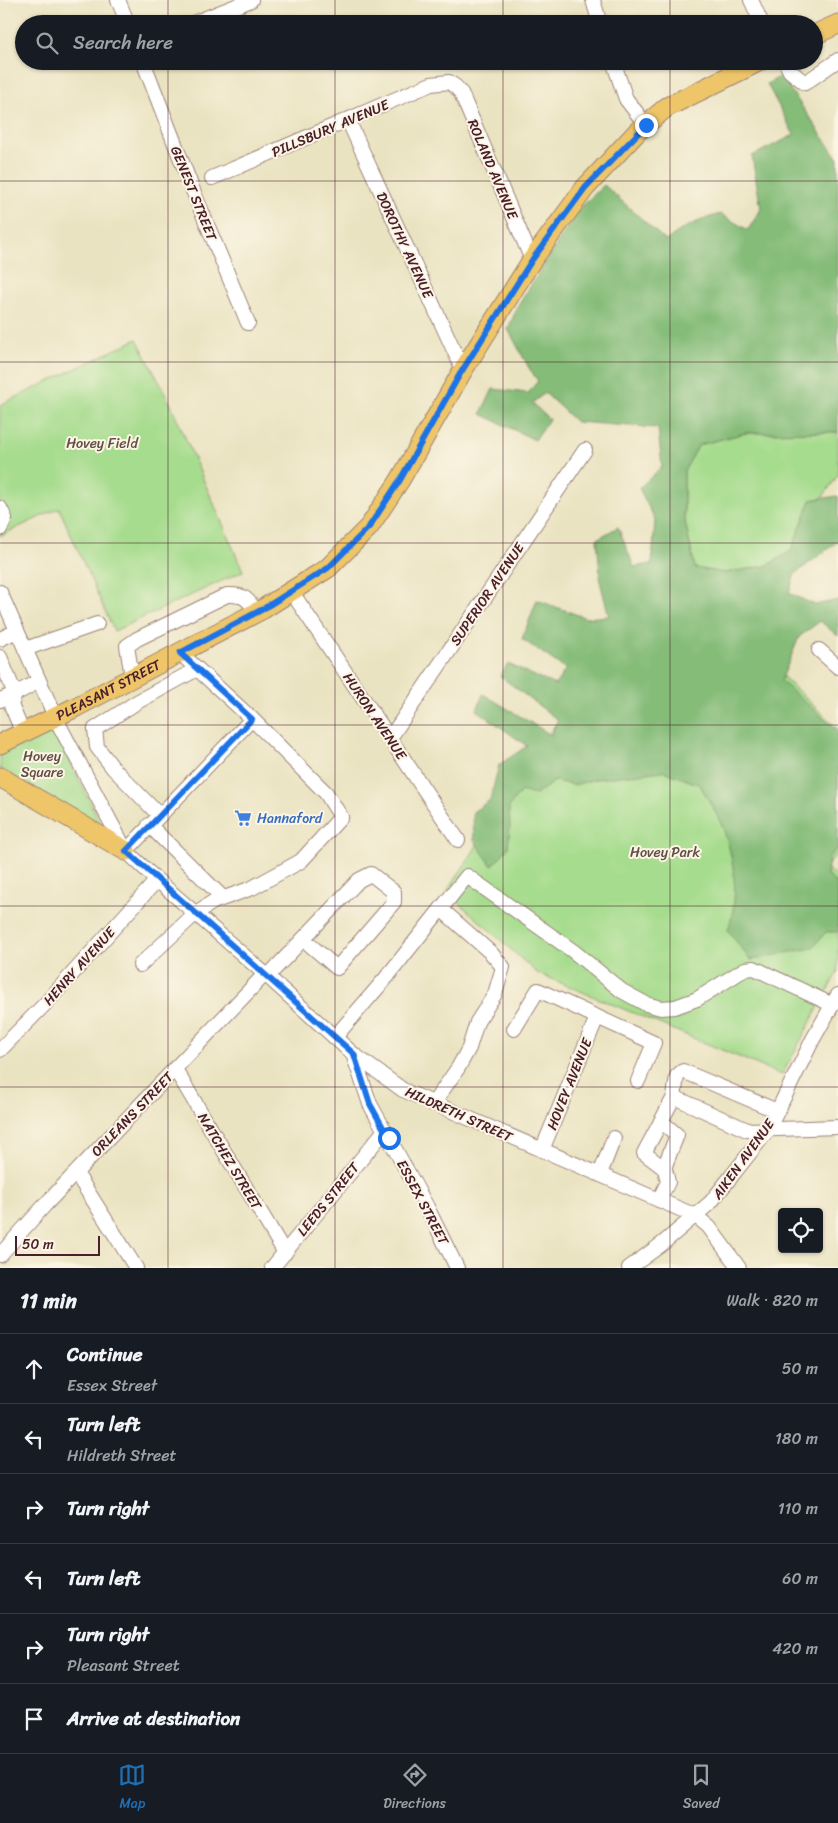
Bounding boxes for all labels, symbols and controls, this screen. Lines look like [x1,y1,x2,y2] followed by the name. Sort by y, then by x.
[15,15,823,70] search box
[73,26,173,59] text: Search here
[33,29,61,57] icon: search
[267,92,394,165] street label: PILLSBURY AVENUE
[635,114,658,137] route end
[460,115,525,224] street label: ROLAND AVENUE
[163,142,224,246] street label: GENEST STREET
[369,188,441,304] street label: DOROTHY AVENUE
[66,431,139,456] park label: Hovey Field
[444,537,532,651] street label: SUPERIOR AVENUE
[52,652,166,728] street label: PLEASANT STREET
[336,667,414,766] street label: HURON AVENUE
[21,744,64,785] park label: Hovey Square
[257,806,324,831] place label: Hannaford
[233,808,253,828] supermarket icon: Hannaford
[630,840,701,865] park label: Hovey Park
[37,920,123,1012] street label: HENRY AVENUE
[540,1033,600,1134] street label: HOVEY AVENUE
[85,1065,181,1163] street label: ORLEANS STREET
[401,1080,518,1150] street label: HILDRETH STREET
[191,1108,269,1216] street label: NATCHEZ STREET
[705,1113,782,1206] street label: AIKEN AVENUE
[378,1127,401,1150] route start
[389,1155,456,1251] street label: ESSEX STREET
[291,1156,367,1242] street label: LEEDS STREET
[778,1208,823,1253] map controls
[778,1208,823,1253] button: locate
[22,1232,54,1257] text: 50 m
[15,1233,100,1256] scale bar
[20,1282,77,1320] text: 11 min
[727,1286,818,1315] text: Walk · 820 m
[67,1338,143,1371] text: Continue
[782,1354,818,1383] text: 50 m
[20,1355,48,1383] icon: ahead
[67,1371,157,1400] text: Essex Street
[67,1408,140,1441] text: Turn left
[775,1424,818,1453] text: 180 m
[20,1425,48,1453] icon: left
[67,1441,177,1470] text: Hildreth Street
[67,1492,149,1525] text: Turn right
[778,1494,818,1523] text: 110 m
[20,1495,48,1523] icon: right
[67,1562,140,1595] text: Turn left
[782,1564,818,1593] text: 60 m
[20,1565,48,1593] icon: left
[67,1618,149,1651] text: Turn right
[772,1634,818,1663] text: 420 m
[20,1635,48,1663] icon: right
[67,1651,180,1680] text: Pleasant Street
[67,1702,240,1735] text: Arrive at destination
[20,1705,48,1733] icon: arrive
[118,1761,146,1816] tab: Map
[383,1761,446,1816] tab: Directions
[683,1761,720,1816] tab: Saved

